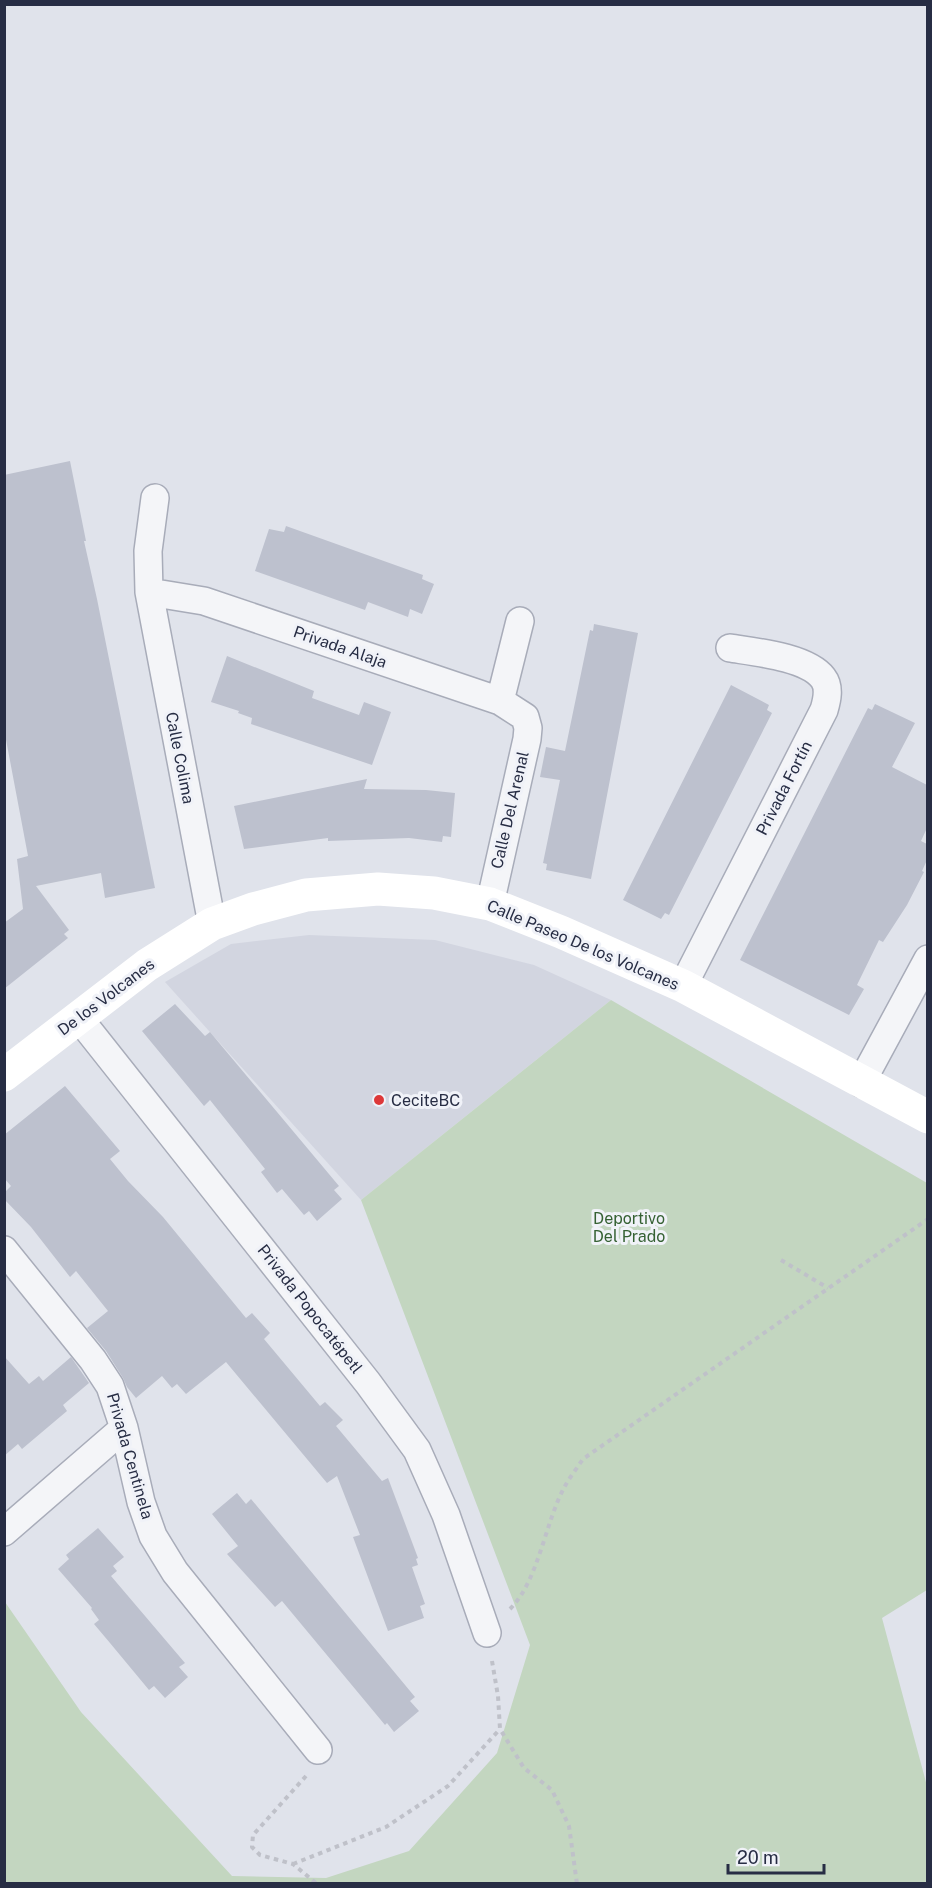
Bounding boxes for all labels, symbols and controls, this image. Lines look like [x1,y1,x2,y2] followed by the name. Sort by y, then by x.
[291,622,389,672] street label: Privada Alaja
[162,710,198,806] street label: Calle Colima
[752,738,816,838] street label: Privada Fortín
[487,749,533,871] street label: Calle Del Arenal
[484,896,682,994] street label: Calle Paseo De los Volcanes
[54,954,158,1040] street label: De los Volcanes
[391,1091,460,1110] place label: CeciteBC
[372,1093,386,1107] marker: CeciteBC
[593,1209,665,1246] park label: Deportivo Del Prado
[254,1241,366,1377] street label: Privada Popocatépetl
[103,1391,157,1521] street label: Privada Centinela
[728,1837,824,1875] scale bar
[737,1847,779,1868] text: 20 m

